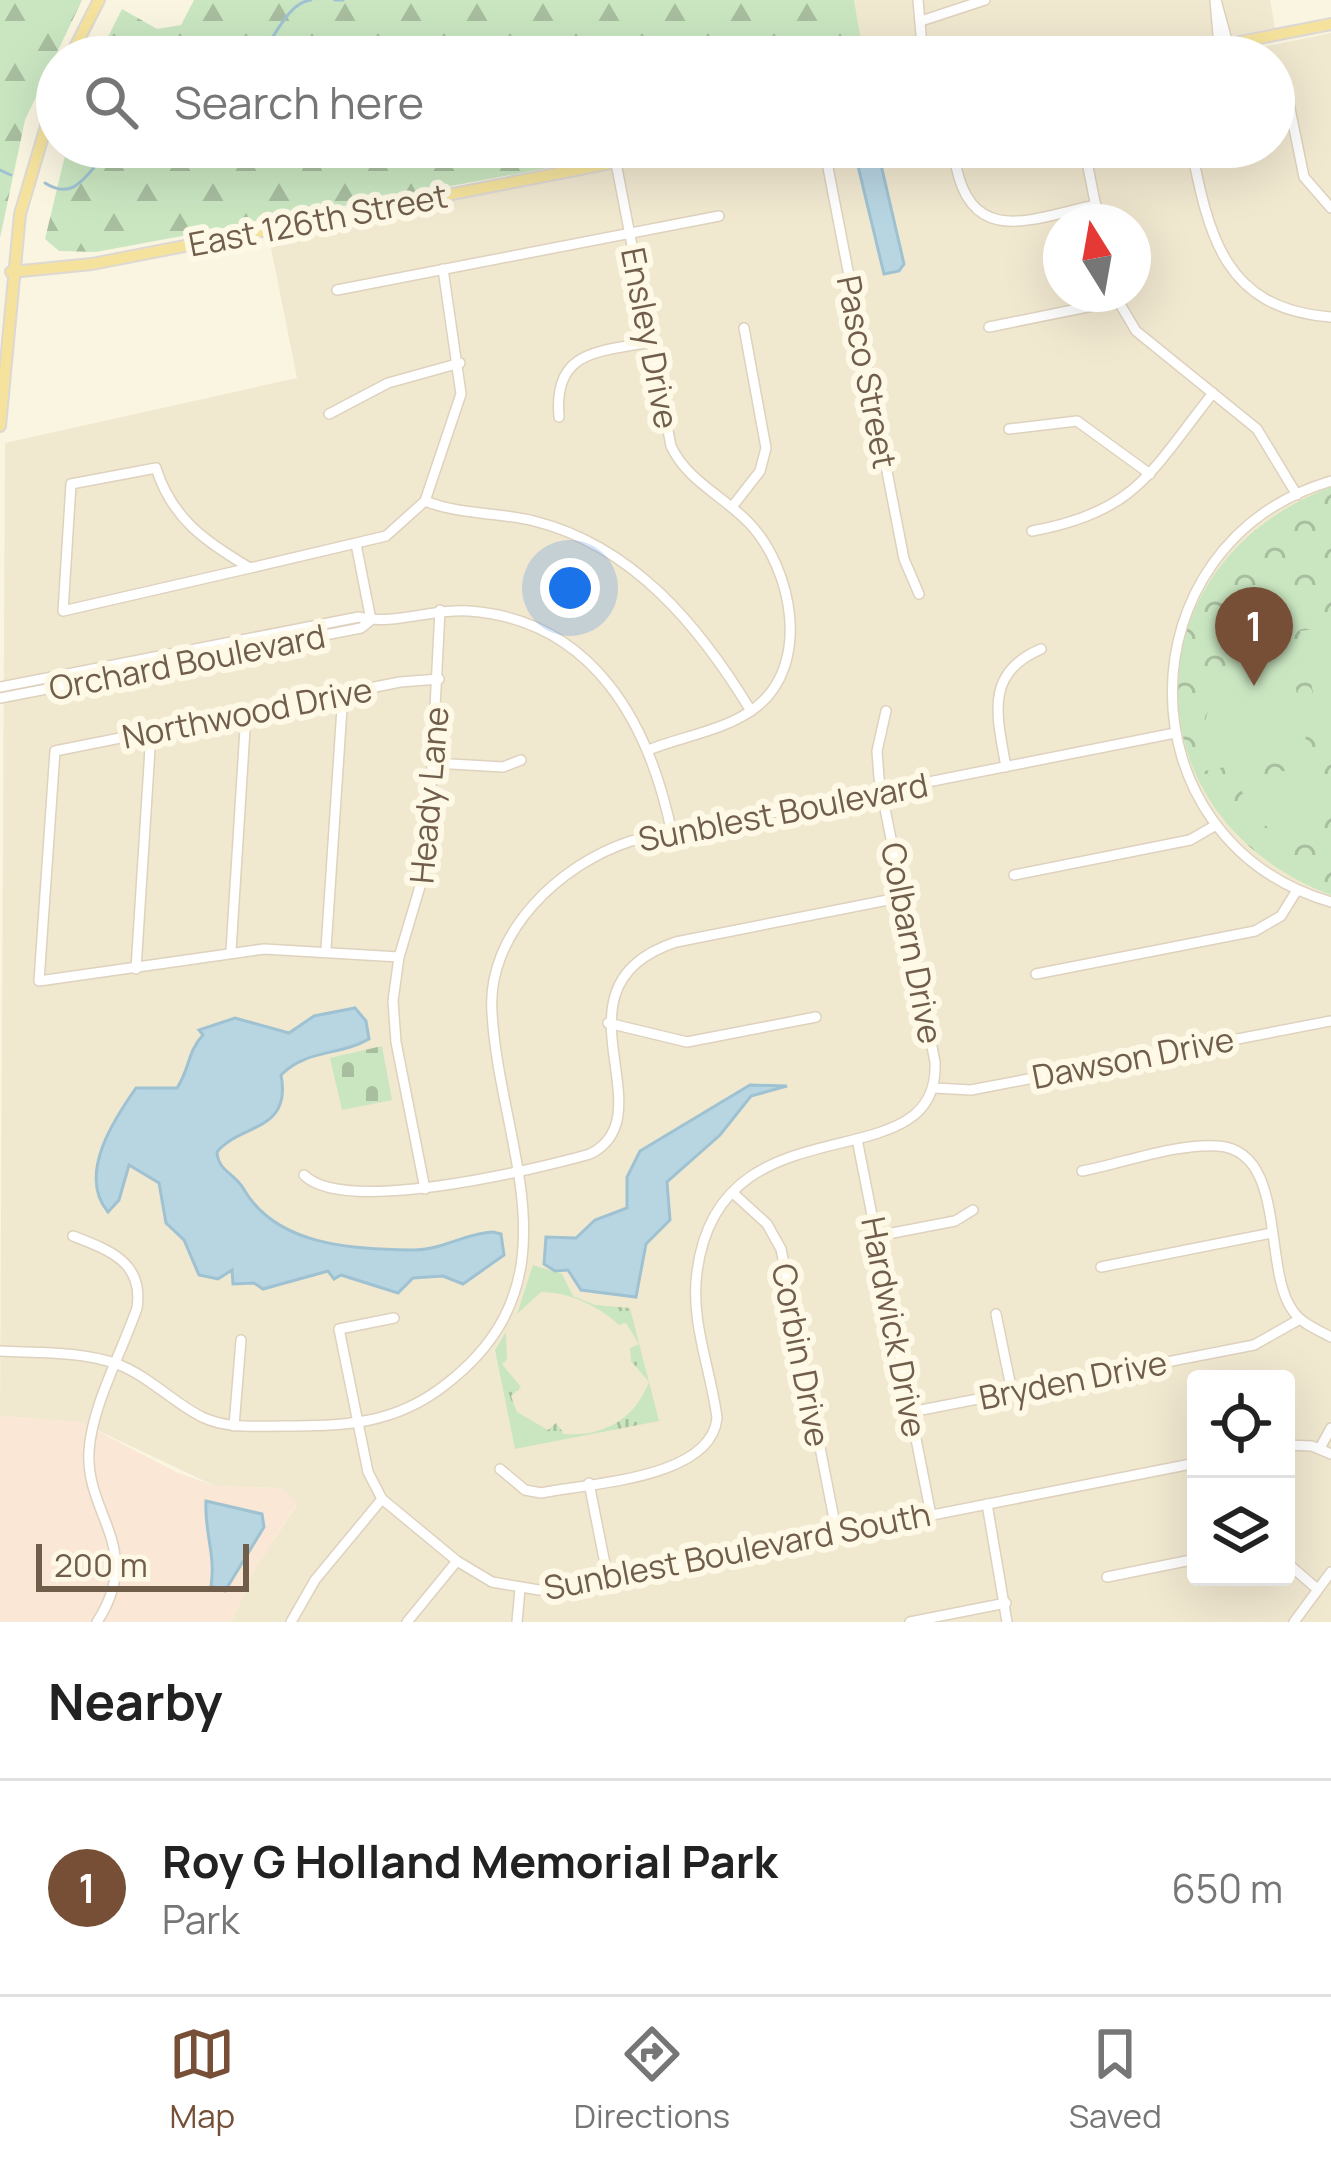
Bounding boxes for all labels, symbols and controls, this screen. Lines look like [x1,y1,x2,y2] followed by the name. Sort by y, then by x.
[36,36,1295,168] search box
[78,69,144,135] icon: search
[174,71,424,133] text: Search here
[185,172,451,267] street label: East 126th Street
[1043,204,1151,312] north arrow
[611,244,690,432] street label: Ensley Drive
[827,272,908,472] street label: Pasco Street
[540,558,600,618] your location
[1215,587,1293,686] pin: 1
[45,613,329,710] street label: Orchard Boulevard
[118,666,376,759] street label: Northwood Drive
[398,705,459,885] street label: Heady Lane
[634,761,932,862] street label: Sunblest Boulevard
[871,839,954,1047] street label: Colbarn Drive
[1028,1016,1238,1099] street label: Dawson Drive
[851,1213,938,1441] street label: Hardwick Drive
[762,1260,841,1450] street label: Corbin Drive
[975,1339,1171,1420] street label: Bryden Drive
[1187,1370,1295,1586] map controls
[1187,1370,1295,1478] button: locate
[1187,1478,1295,1586] button: layers
[540,1491,934,1610] street label: Sunblest Boulevard South
[36,1538,249,1591] scale bar
[54,1542,148,1587] text: 200 m
[48,1666,223,1735] text: Nearby
[162,1830,778,1892] text: Roy G Holland Memorial Park
[78,1861,96,1915] text: 1
[1172,1861,1283,1915] text: 650 m
[162,1892,240,1946] text: Park
[169,2021,235,2138] tab: Map
[574,2021,730,2138] tab: Directions
[1069,2021,1162,2138] tab: Saved

